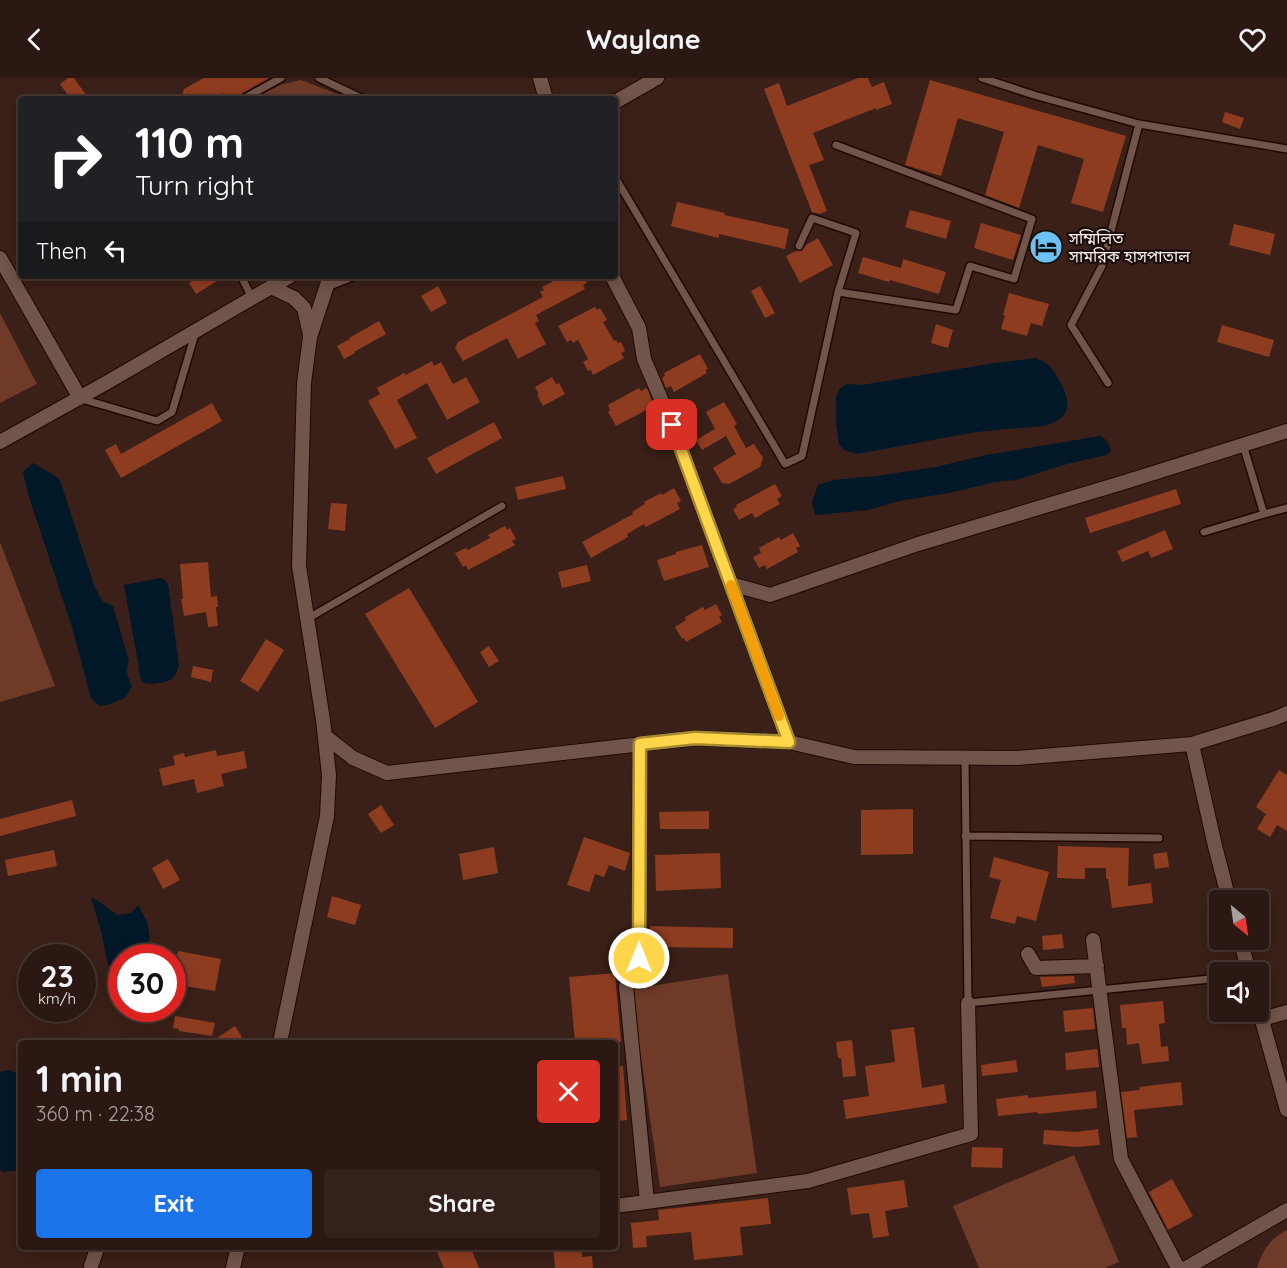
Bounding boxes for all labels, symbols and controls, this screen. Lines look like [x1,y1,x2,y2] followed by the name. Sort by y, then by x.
[586,22,701,56] text: Waylane
[18,23,51,56] icon: back
[1236,23,1269,56] icon: heart
[135,116,244,169] text: 110 m
[36,120,114,198] icon: right
[135,168,254,202] text: Turn right
[1068,228,1190,266] place label: সম্মিলিত সামরিক হাসপাতাল
[1028,229,1064,265] hotel icon: সম্মিলিত সামরিক হাসপাতাল
[99,234,132,267] icon: left
[36,237,87,265] text: Then
[646,399,697,450] pin
[655,408,688,441] icon: arrive
[1209,890,1269,950] north arrow
[1209,890,1269,1022] map controls
[607,926,671,990] position arrow
[108,944,186,1022] speed limit sign: 30
[40,957,74,995] text: 23
[1209,962,1269,1022] button: sound
[38,989,76,1008] text: km/h
[36,1056,123,1101] text: 1 min
[537,1060,600,1123] button: close
[36,1101,155,1126] text: 360 m · 22:38
[36,1169,312,1238] button: Exit
[324,1169,600,1238] button: Share

